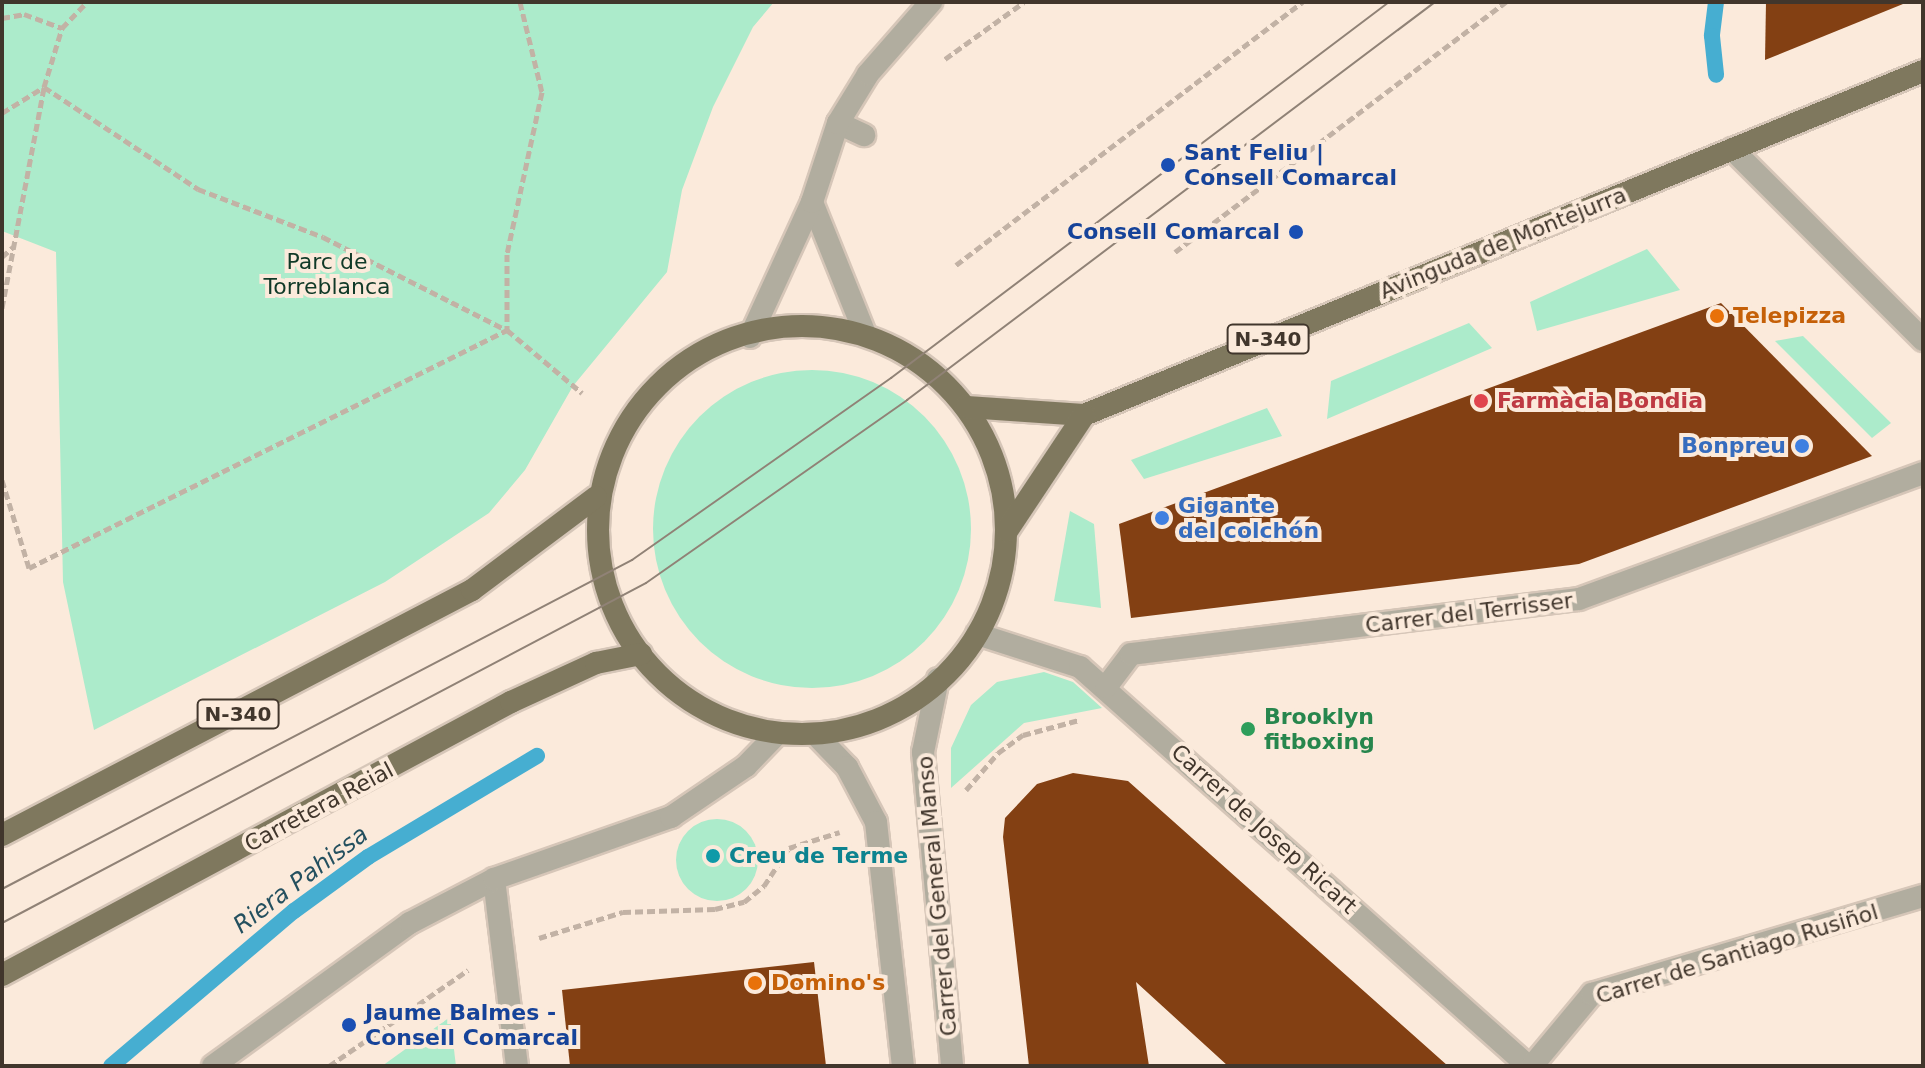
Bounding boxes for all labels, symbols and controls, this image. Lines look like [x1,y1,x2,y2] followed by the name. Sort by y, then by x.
[1184,139,1397,190] place label: Sant Feliu | Consell Comarcal
[1159,156,1177,174] marker: Sant Feliu | Consell Comarcal
[1376,181,1630,305] street label: Avinguda de Montejurra
[1067,219,1280,245] place label: Consell Comarcal
[1287,223,1305,241] marker: Consell Comarcal
[264,248,390,300] park label: Parc de Torreblanca
[1733,303,1846,329] place label: Telepizza
[1708,307,1726,325] marker: Telepizza
[1226,323,1310,355] road number: N-340
[1497,388,1703,414] place label: Farmàcia Bondia
[1472,392,1490,410] marker: Farmàcia Bondia
[1681,433,1786,459] place label: Bonpreu
[1793,437,1811,455] marker: Bonpreu
[1178,492,1319,544] place label: Gigante del colchón
[1153,509,1171,527] marker: Gigante del colchón
[1364,587,1574,639] street label: Carrer del Terrisser
[196,698,280,730] road number: N-340
[1264,703,1375,754] place label: Brooklyn fitboxing
[1239,720,1257,738] marker: Brooklyn fitboxing
[1166,739,1362,919] street label: Carrer de Josep Ricart
[912,755,962,1037] street label: Carrer del General Manso
[240,757,398,857] street label: Carretera Reial
[228,820,374,940] water label: Riera Pahissa
[729,843,908,869] place label: Creu de Terme
[704,847,722,865] marker: Creu de Terme
[1593,898,1881,1010] street label: Carrer de Santiago Rusiñol
[771,970,885,996] place label: Domino's
[746,974,764,992] marker: Domino's
[365,999,578,1050] place label: Jaume Balmes - Consell Comarcal
[340,1016,358,1034] marker: Jaume Balmes - Consell Comarcal

